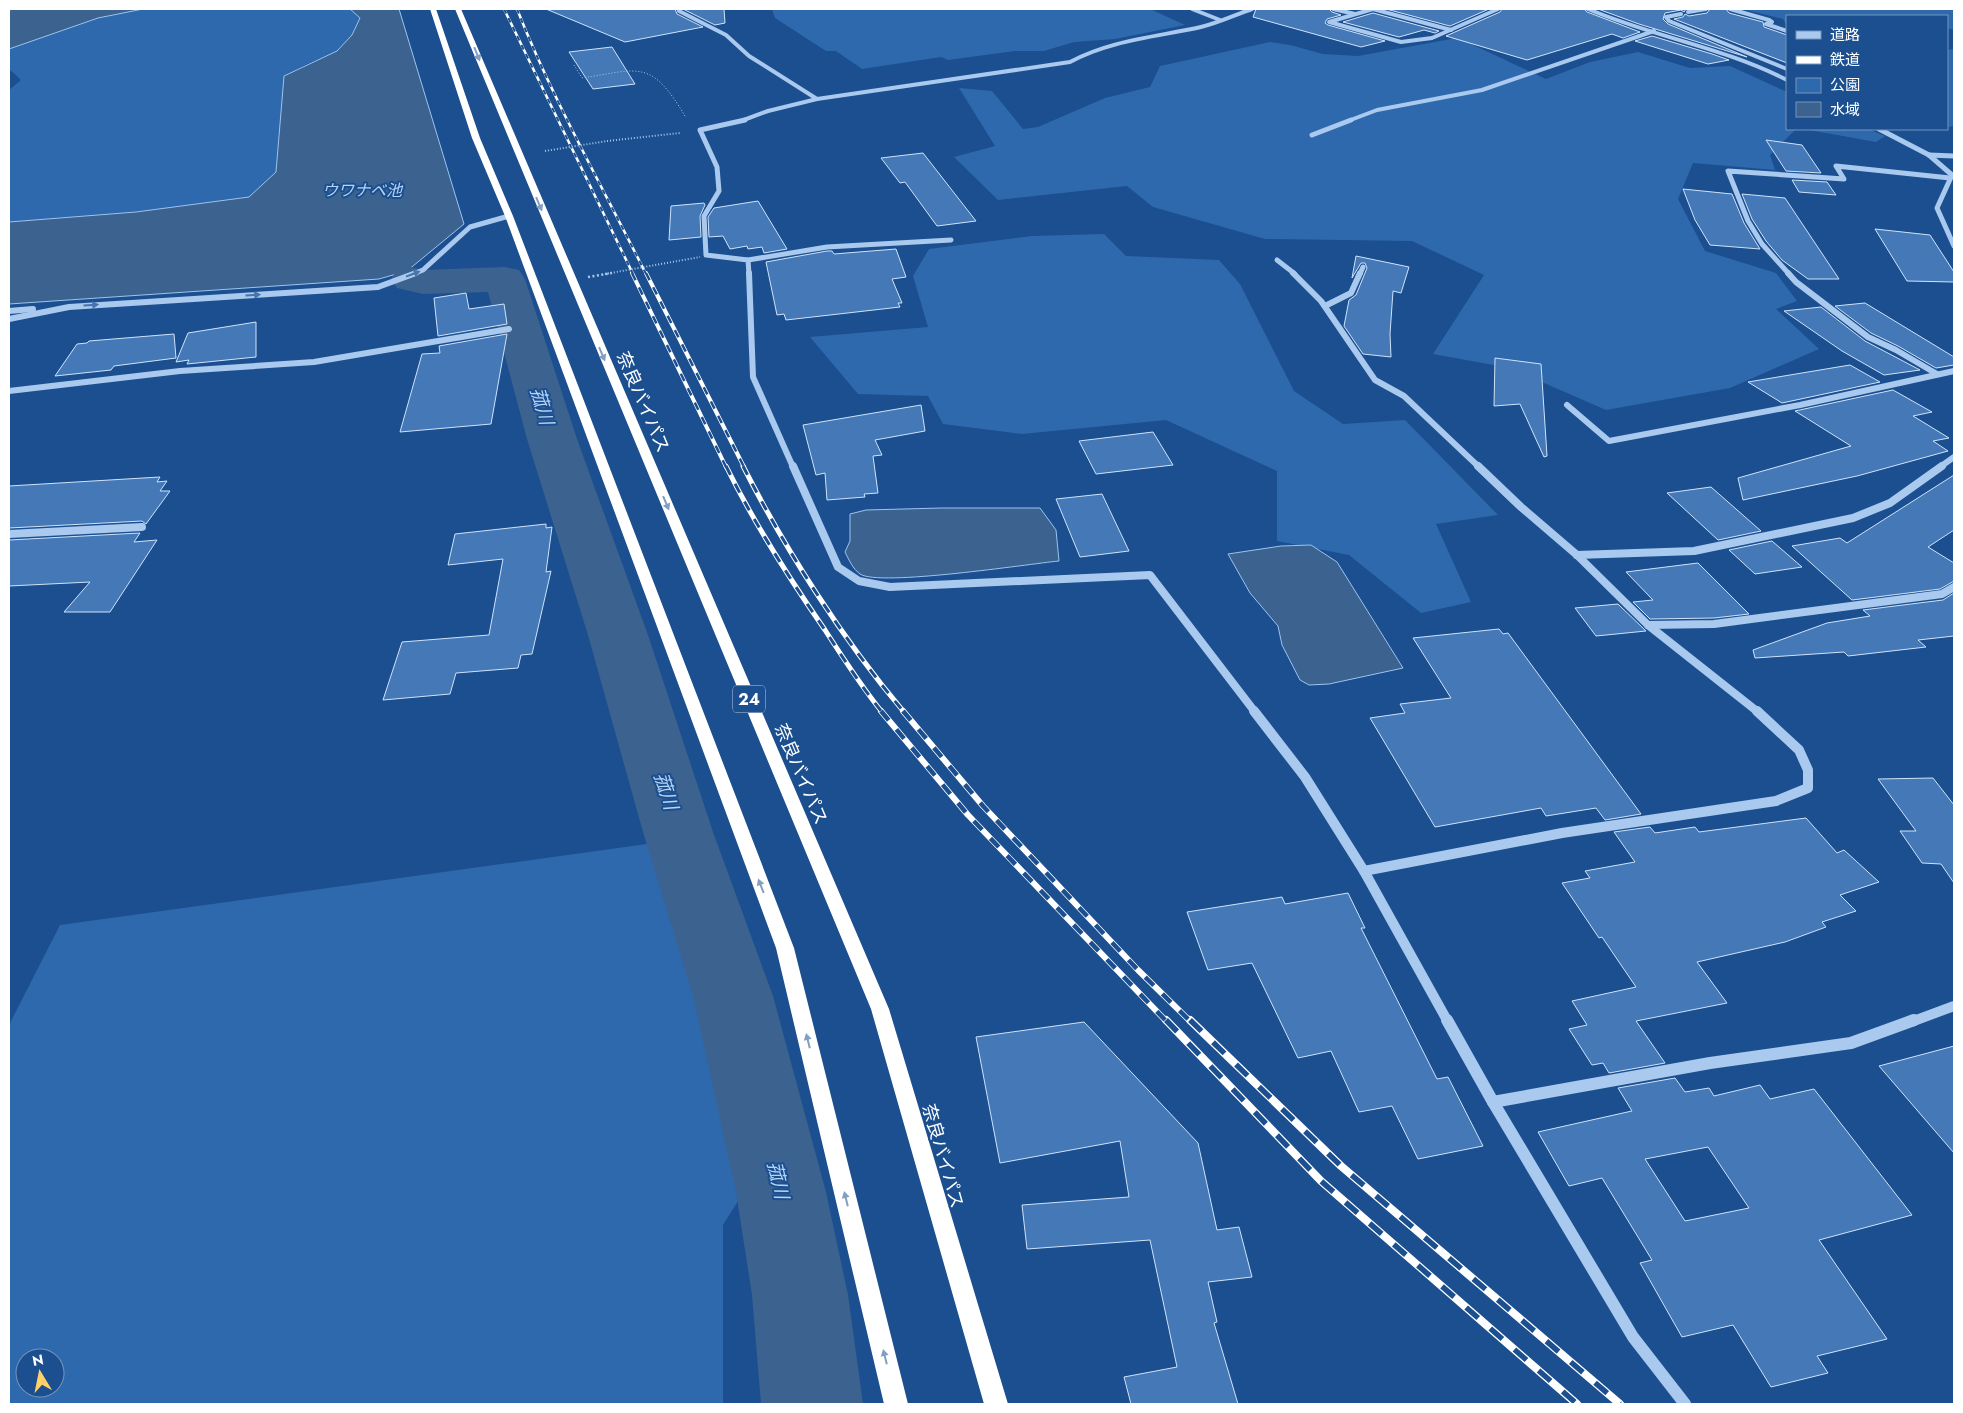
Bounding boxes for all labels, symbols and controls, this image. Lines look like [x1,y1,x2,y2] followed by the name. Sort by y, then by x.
[1786,15,1948,130] legend
[1830,24,1860,46] text: 道路
[473,47,481,61] one-way arrow
[1830,49,1860,71] text: 鉄道
[1830,74,1860,96] text: 公園
[1830,99,1860,121] text: 水域
[322,179,404,202] water label: ウワナベ池
[535,197,543,211] one-way arrow
[406,270,421,278] one-way arrow
[246,290,262,298] one-way arrow
[83,301,99,309] one-way arrow
[599,347,607,361] one-way arrow
[610,347,676,457] street label: 奈良バイパス
[524,384,561,430] water label: 菰川
[662,496,670,510] one-way arrow
[733,686,765,712] road number: 24
[768,719,834,829] street label: 奈良バイパス
[647,769,685,815] water label: 菰川
[757,879,765,893] one-way arrow
[804,1034,812,1049] one-way arrow
[916,1101,970,1211] street label: 奈良バイパス
[761,1158,796,1203] water label: 菰川
[842,1192,850,1207] one-way arrow
[15,1348,65,1398] north arrow
[31,1349,45,1371] text: N
[881,1349,889,1364] one-way arrow

